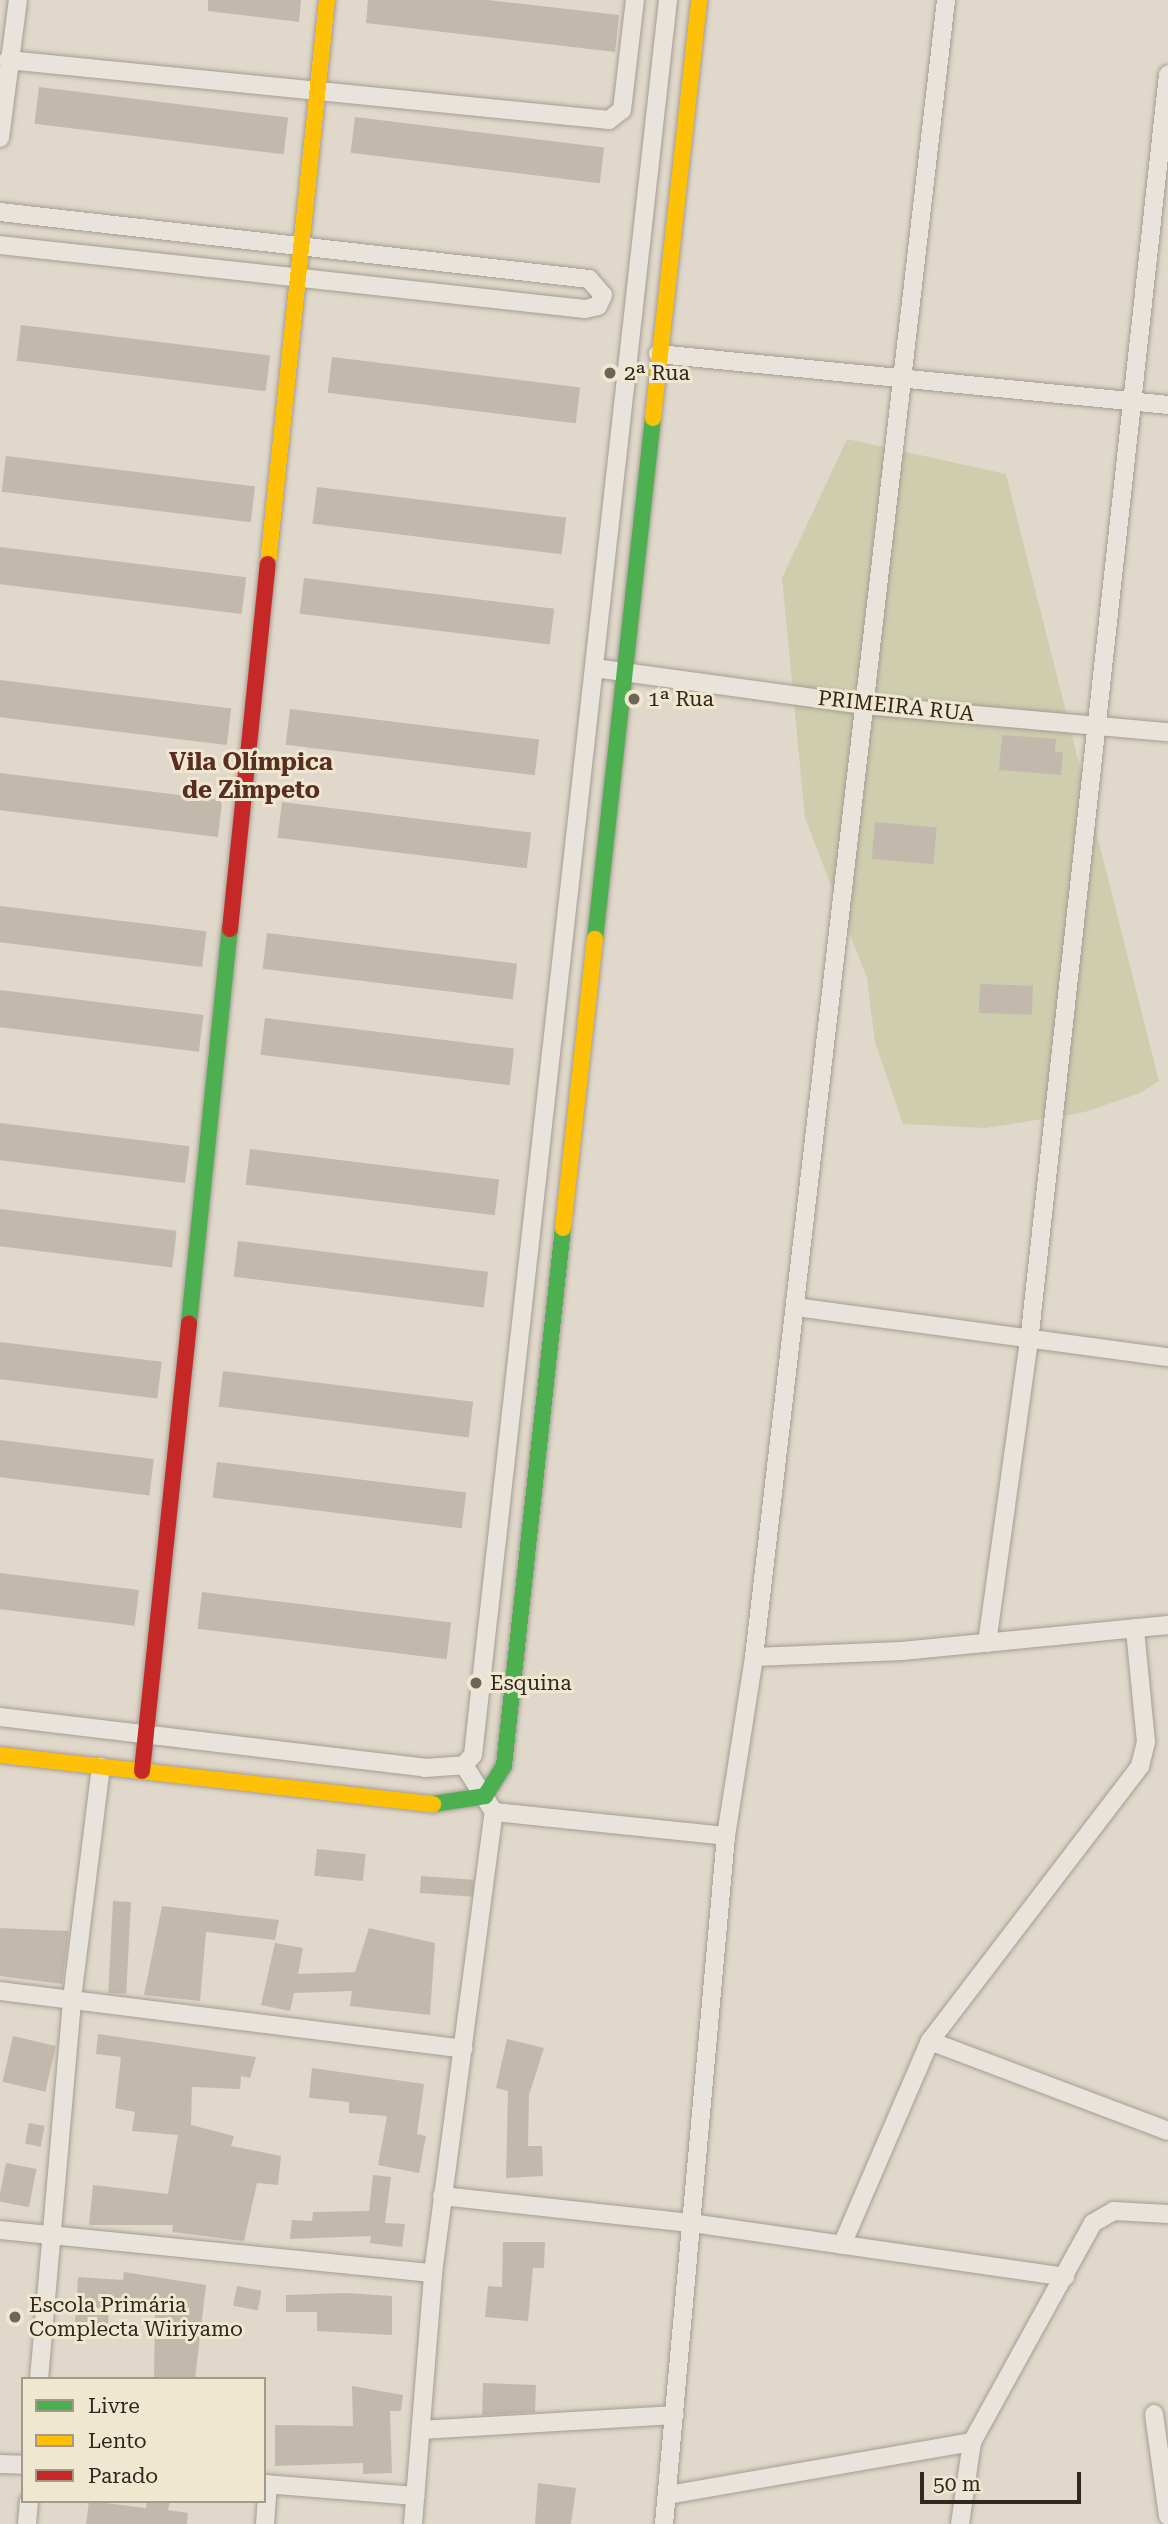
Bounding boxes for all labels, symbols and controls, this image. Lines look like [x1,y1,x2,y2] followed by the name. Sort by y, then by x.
[624,360,690,386] place label: 2ª Rua
[602,365,618,381] marker: 2ª Rua
[817,685,975,727] street label: PRIMEIRA RUA
[648,686,714,712] place label: 1ª Rua
[626,691,642,707] marker: 1ª Rua
[169,749,333,805] district label: Vila Olímpica de Zimpeto
[490,1670,572,1696] place label: Esquina
[468,1675,484,1691] marker: Esquina
[29,2292,243,2342] place label: Escola Primária Complecta Wiriyamo
[7,2309,23,2325] marker: Escola Primária Complecta Wiriyamo
[21,2377,266,2503] legend
[88,2394,140,2418] text: Livre
[88,2429,147,2453] text: Lento
[923,2458,1084,2502] scale bar
[88,2464,158,2488] text: Parado
[933,2472,981,2496] text: 50 m

